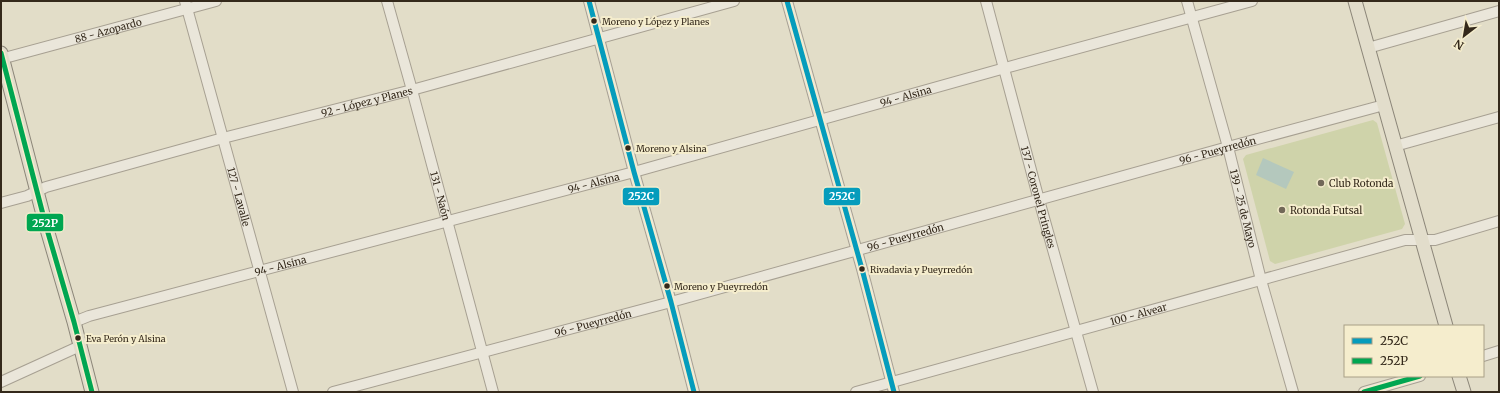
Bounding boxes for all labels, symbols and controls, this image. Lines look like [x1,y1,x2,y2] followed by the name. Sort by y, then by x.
[73,15,143,46] street label: 88 - Azopardo
[589,16,599,26] marker: Moreno y López y Planes
[602,16,710,27] place label: Moreno y López y Planes
[1444,16,1484,56] north arrow
[1451,36,1466,53] text: N
[879,83,934,110] street label: 94 - Alsina
[320,84,414,120] street label: 92 - López y Planes
[1178,134,1258,167] street label: 96 - Pueyrredón
[623,143,633,153] marker: Moreno y Alsina
[636,143,707,154] place label: Moreno y Alsina
[1018,145,1058,250] street label: 137 - Coronel Pringles
[224,166,253,228] street label: 127 - Lavalle
[1227,168,1259,249] street label: 139 - 25 de Mayo
[427,170,453,222] street label: 131 - Naón
[566,170,622,196] street label: 94 - Alsina
[1329,177,1394,190] place label: Club Rotonda
[1316,178,1326,188] marker: Club Rotonda
[622,187,660,206] line badge: 252C
[823,187,861,206] line badge: 252C
[628,189,654,203] text: 252C
[829,189,855,203] text: 252C
[1290,204,1362,217] place label: Rotonda Futsal
[1277,205,1287,215] marker: Rotonda Futsal
[26,213,64,232] line badge: 252P
[32,216,59,230] text: 252P
[866,220,946,254] street label: 96 - Pueyrredón
[253,253,308,279] street label: 94 - Alsina
[857,264,867,274] marker: Rivadavia y Pueyrredón
[870,264,972,275] place label: Rivadavia y Pueyrredón
[662,281,672,291] marker: Moreno y Pueyrredón
[674,281,768,292] place label: Moreno y Pueyrredón
[1109,300,1169,328] street label: 100 - Alvear
[553,307,633,340] street label: 96 - Pueyrredón
[1344,325,1484,377] legend
[73,333,83,343] marker: Eva Perón y Alsina
[86,333,166,344] place label: Eva Perón y Alsina
[1380,333,1408,348] text: 252C
[1380,353,1408,368] text: 252P

